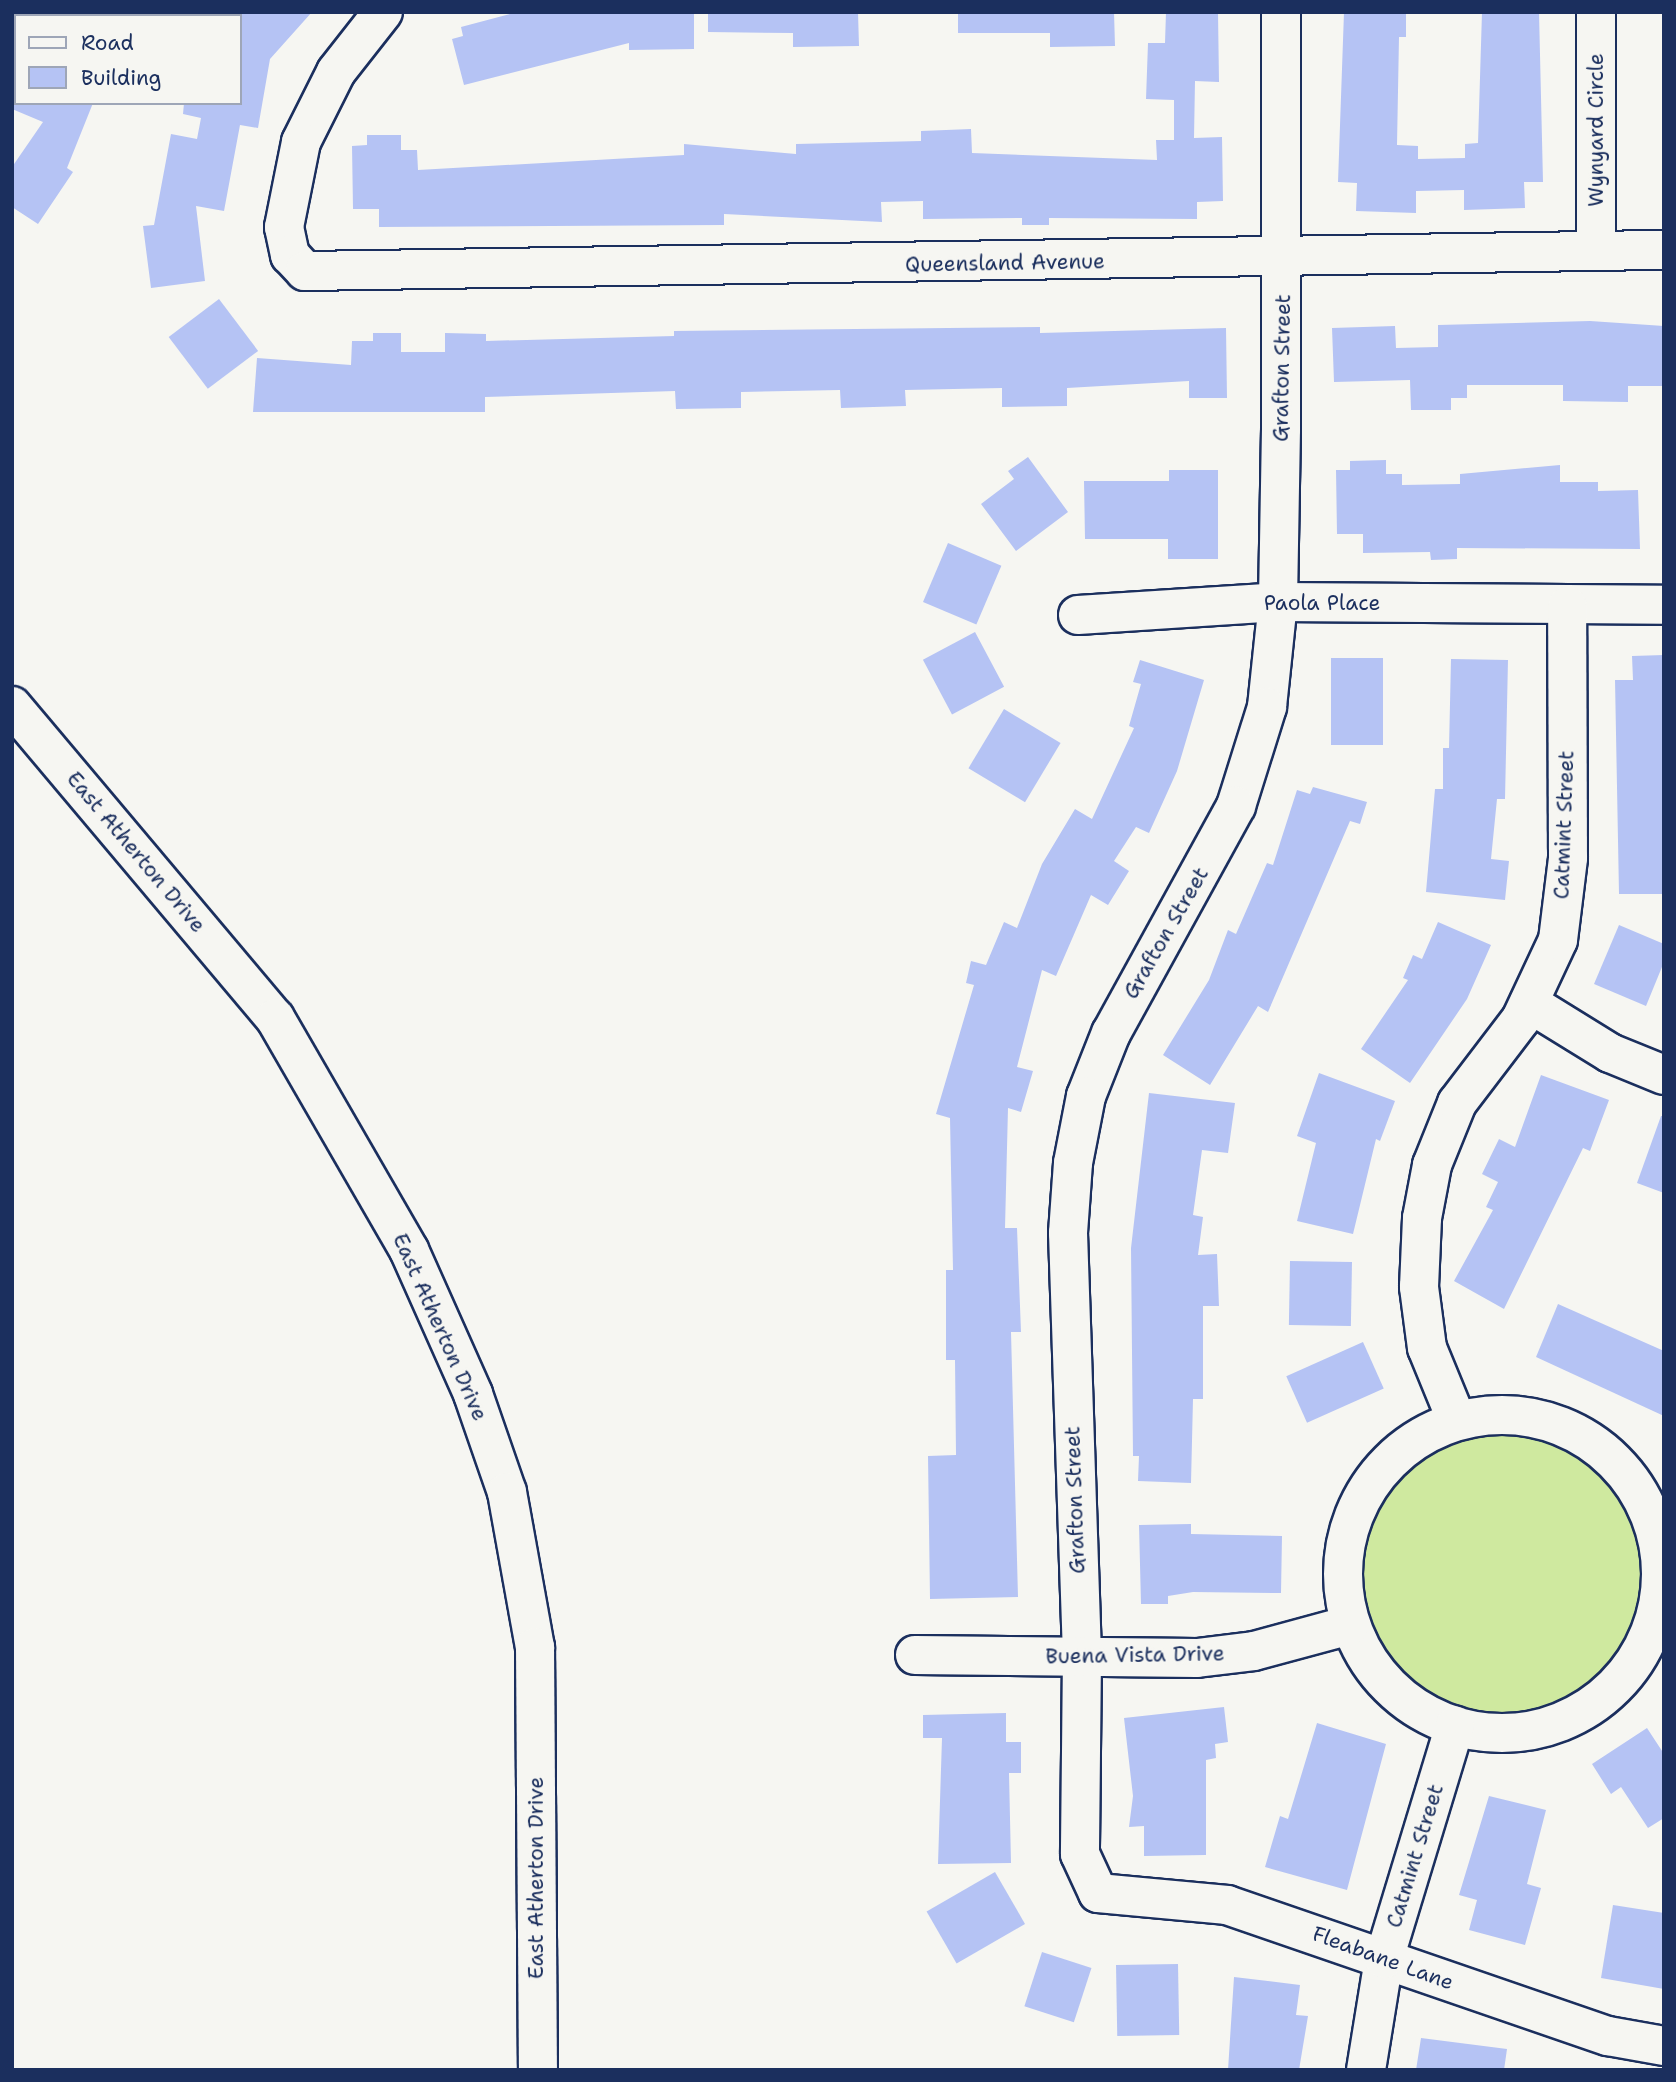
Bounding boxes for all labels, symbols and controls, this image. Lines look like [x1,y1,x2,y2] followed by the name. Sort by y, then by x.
[14,14,242,105] legend
[81,29,134,57] text: Road
[1583,53,1609,207] street label: Wynyard Circle
[81,64,161,92] text: Building
[905,249,1105,277] street label: Queensland Avenue
[1268,294,1296,442] street label: Grafton Street
[1264,590,1380,616] street label: Paola Place
[1549,750,1579,900] street label: Catmint Street
[61,766,211,938] street label: East Atherton Drive
[1118,863,1214,1003] street label: Grafton Street
[387,1229,493,1425] street label: East Atherton Drive
[1060,1426,1090,1574] street label: Grafton Street
[1045,1641,1225,1669] street label: Buena Vista Drive
[523,1777,549,1979] street label: East Atherton Drive
[1381,1781,1449,1931] street label: Catmint Street
[1309,1921,1457,1995] street label: Fleabane Lane

